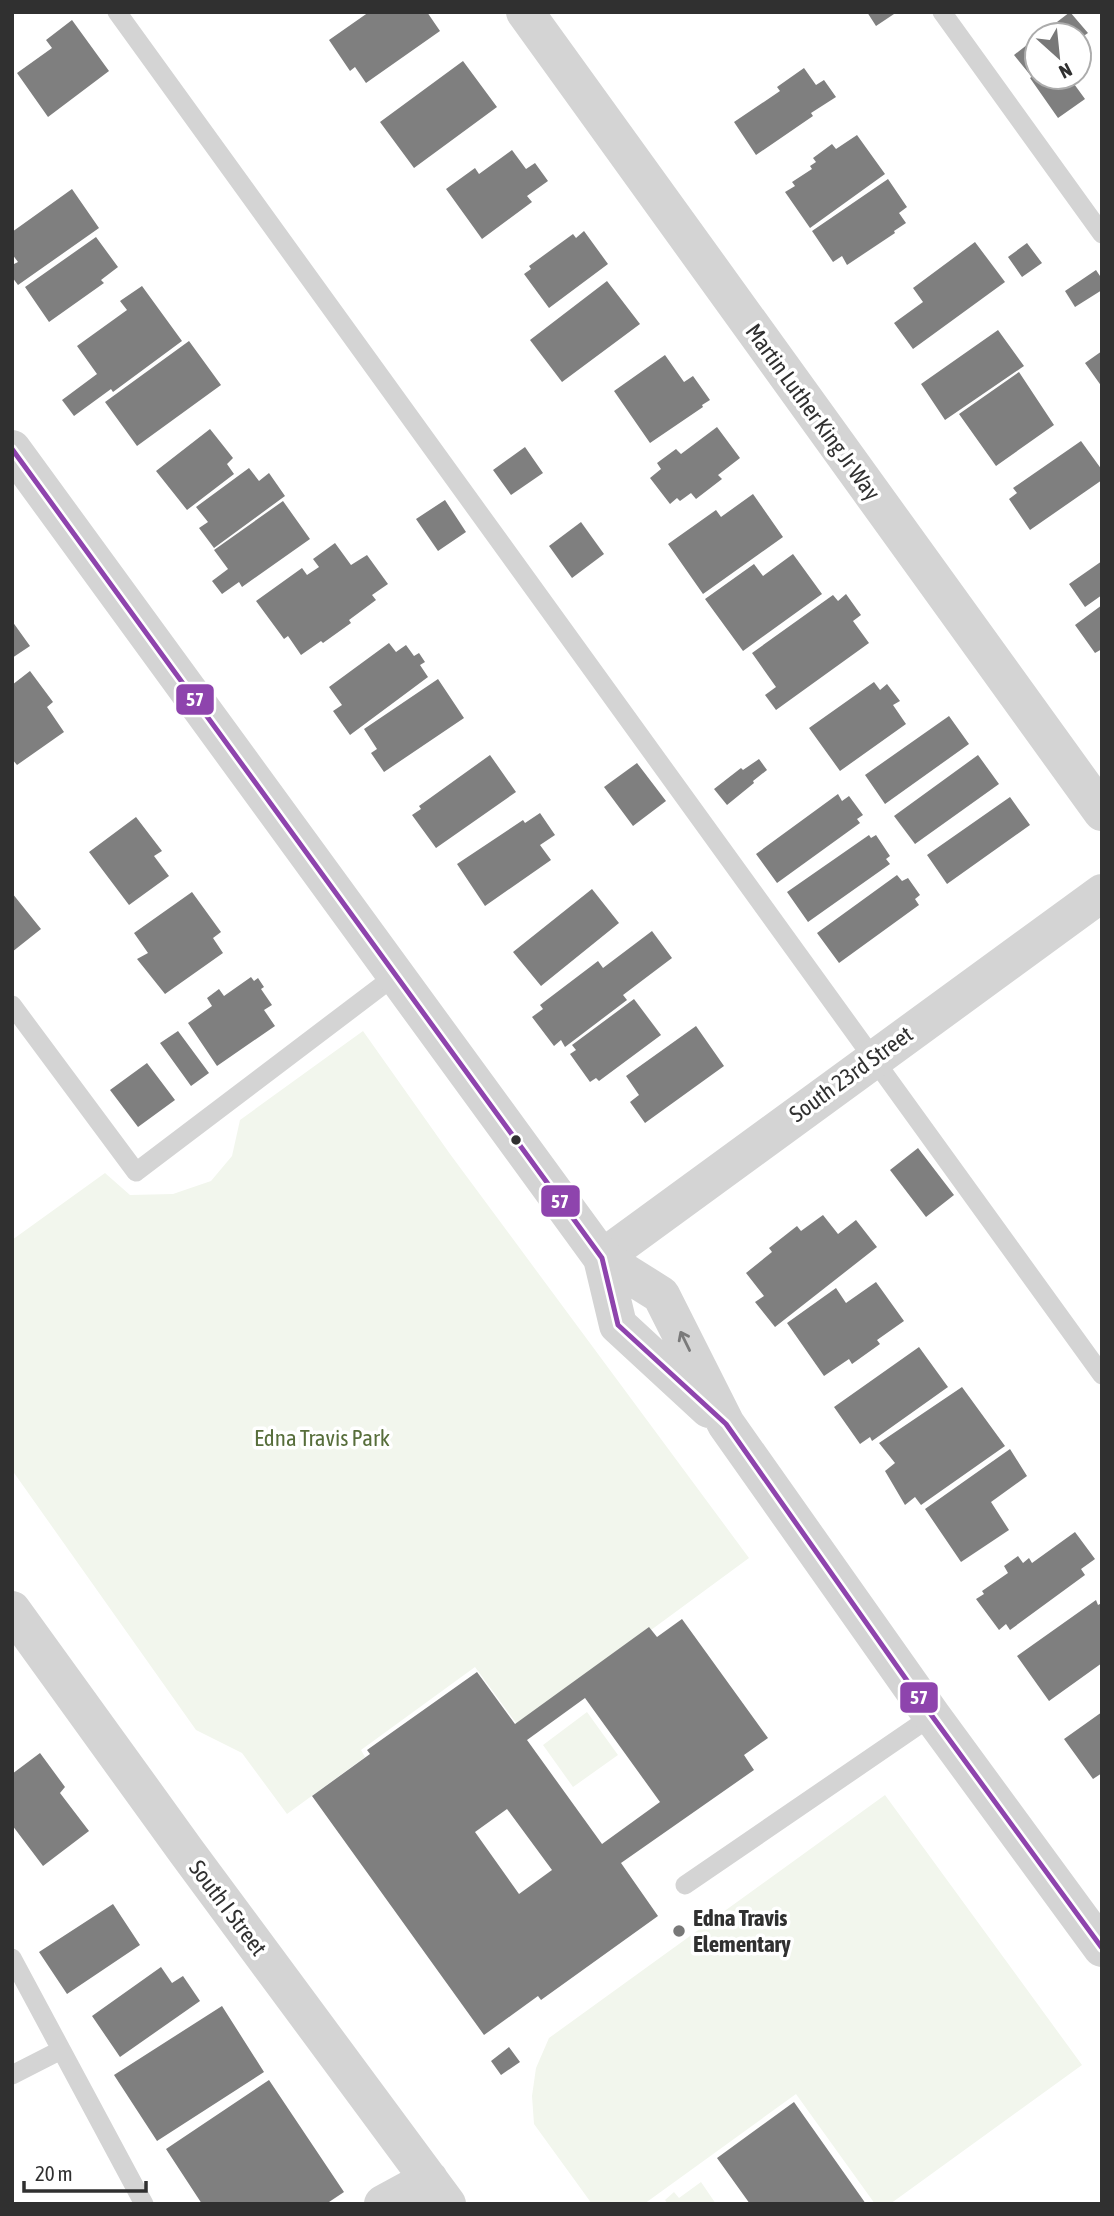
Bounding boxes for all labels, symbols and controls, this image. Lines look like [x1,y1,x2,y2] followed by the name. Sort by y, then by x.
[1023,21,1093,91] north arrow
[1056,59,1076,83] text: N
[740,319,886,505] street label: Martin Luther King Jr Way
[175,683,215,716] line badge: 57
[186,688,204,710] text: 57
[785,1021,917,1127] street label: South 23rd Street
[509,1133,523,1147] unlabelled marker
[540,1184,581,1218] line badge: 57
[551,1190,569,1212] text: 57
[677,1331,691,1352] one-way arrow
[254,1425,390,1451] park label: Edna Travis Park
[899,1681,939,1714] line badge: 57
[910,1686,928,1708] text: 57
[184,1855,272,1961] street label: South I Street
[693,1905,791,1957] place label: Edna Travis Elementary
[671,1923,687,1939] marker: Edna Travis Elementary
[24,2150,147,2194] scale bar
[35,2161,73,2185] text: 20 m

